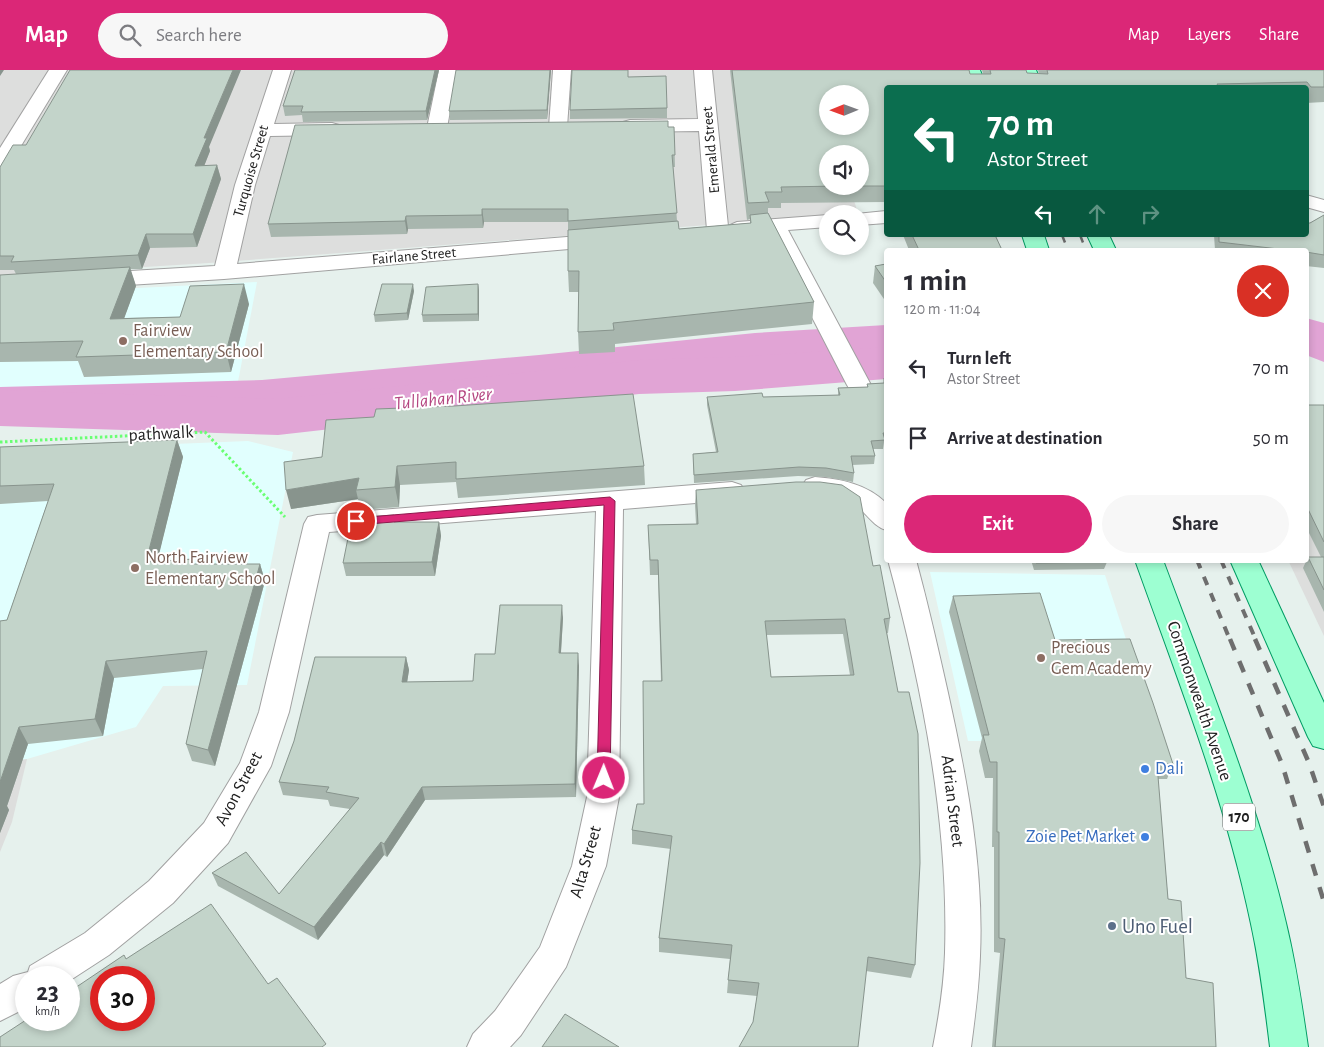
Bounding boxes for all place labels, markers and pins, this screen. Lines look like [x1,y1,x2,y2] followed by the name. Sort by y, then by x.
[133,322,264,361] place label: Fairview Elementary School
[117,335,129,347] marker: Fairview Elementary School
[335,500,377,542] pin
[145,549,276,588] place label: North Fairview Elementary School
[129,562,141,574] marker: North Fairview Elementary School
[1051,639,1152,678] place label: Precious Gem Academy
[1035,652,1047,664] marker: Precious Gem Academy
[1155,760,1184,778] place label: Dali
[1139,763,1151,775] marker: Dali
[1026,828,1135,846] place label: Zoie Pet Market
[1139,831,1151,843] marker: Zoie Pet Market
[1122,916,1193,937] place label: Uno Fuel
[1106,920,1118,932] marker: Uno Fuel

